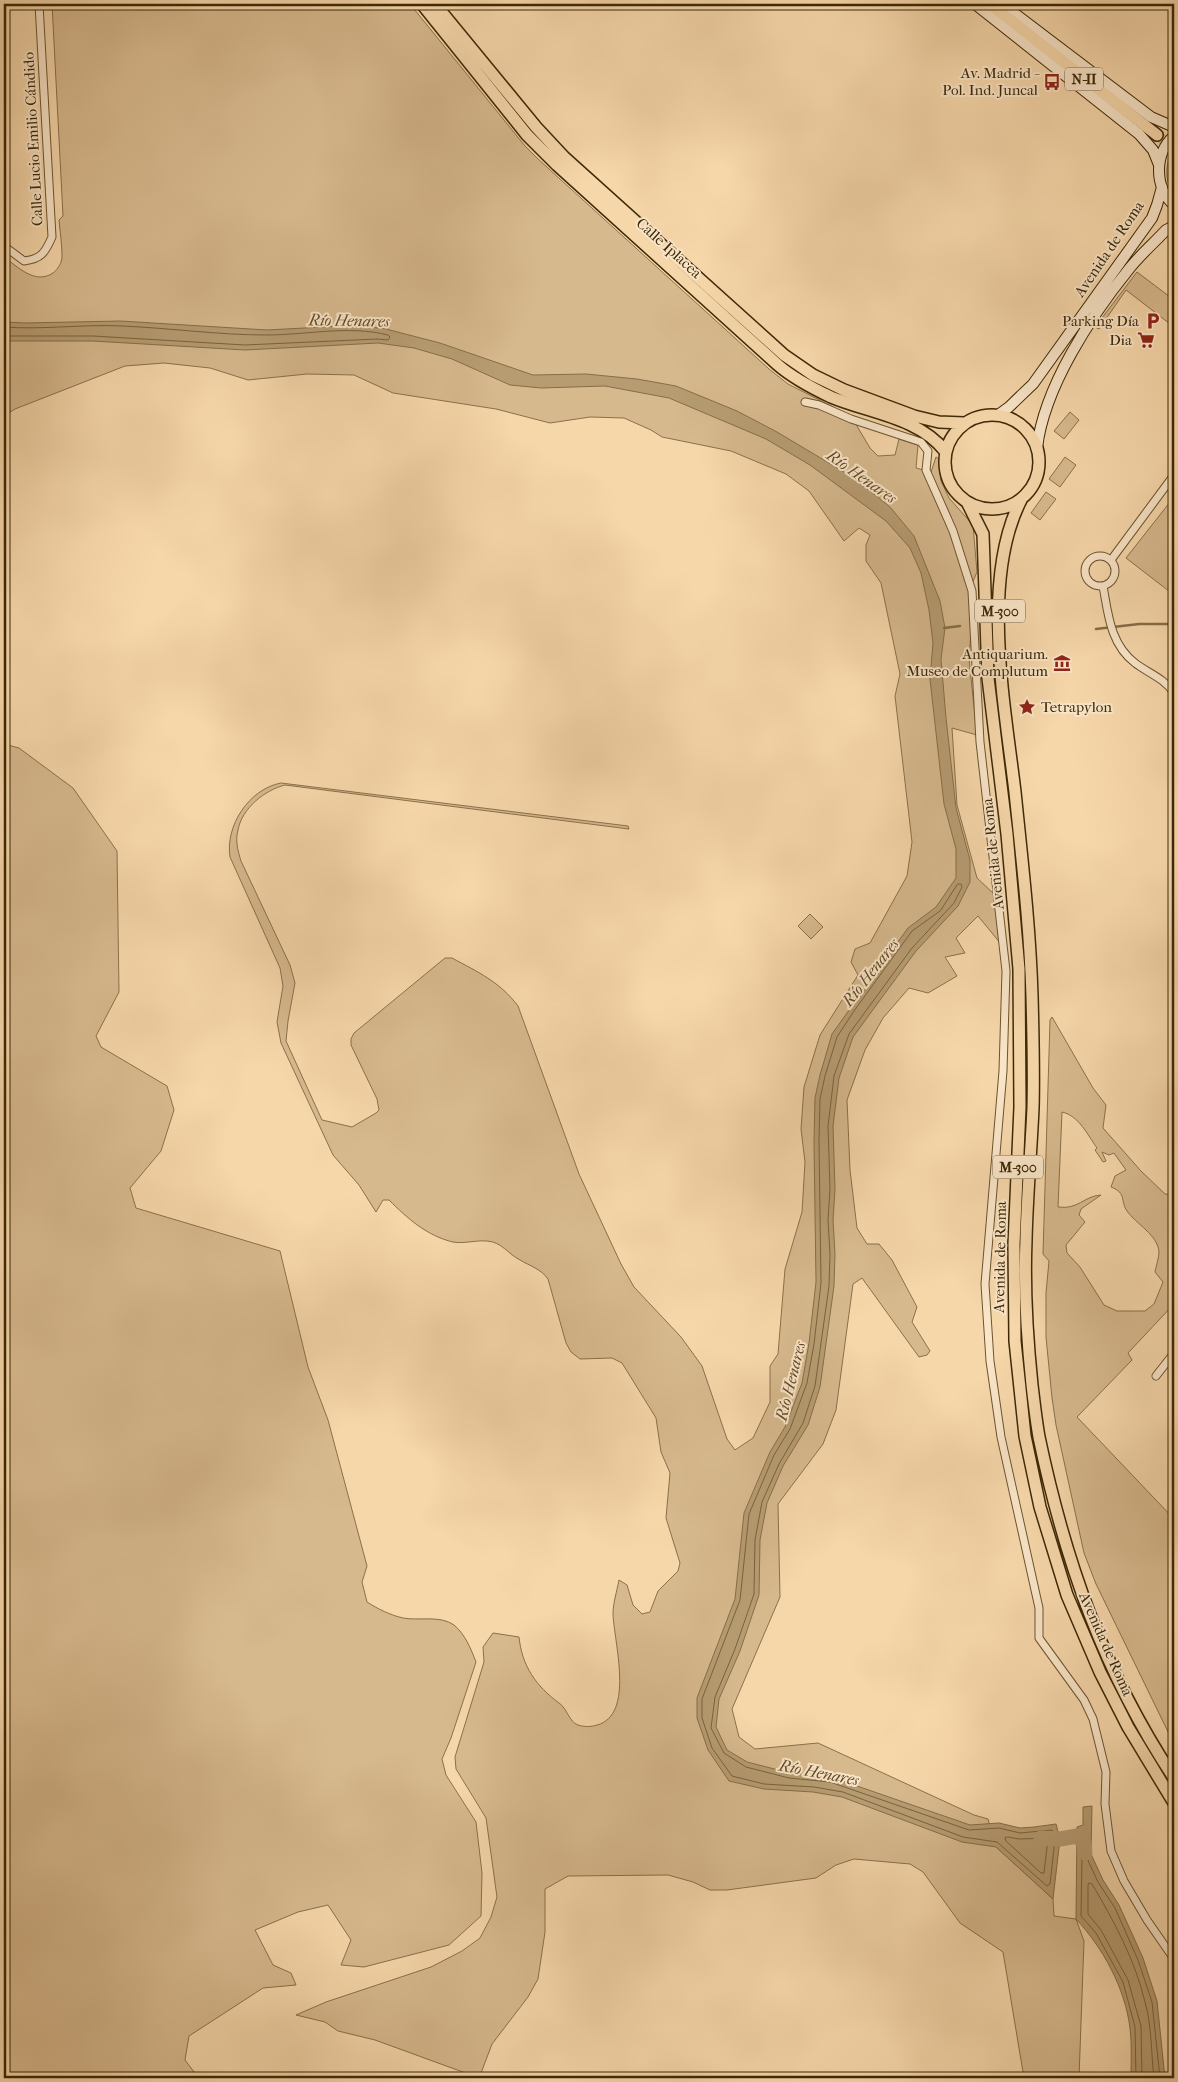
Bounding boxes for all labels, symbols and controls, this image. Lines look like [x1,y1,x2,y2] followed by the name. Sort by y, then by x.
[19,51,47,227] street label: Calle Lucio Emilio Cándido
[942,64,1040,99] place label: Av. Madrid - Pol. Ind. Juncal
[1065,68,1103,90] road number: N-II
[1042,72,1062,92] bus stop icon: Av. Madrid - Pol. Ind. Juncal
[1070,197,1148,301] street label: Avenida de Roma
[633,214,706,283] street label: Calle Iplacea
[307,310,391,331] water label: Río Henares
[1143,311,1163,331] parking icon: Parking Día
[1062,312,1140,330] place label: Parking Día
[1136,330,1156,350] supermarket icon: Dia
[1109,331,1133,349] place label: Dia
[822,445,901,508] water label: Río Henares
[975,600,1025,622] road number: M-300
[906,645,1049,680] place label: Antiquarium. Museo de Complutum
[1052,653,1072,673] museum icon: Antiquarium. Museo de Complutum
[1017,697,1037,717] place icon: Tetrapylon
[1041,698,1112,716] place label: Tetrapylon
[978,796,1008,912] street label: Avenida de Roma
[837,934,903,1011] water label: Río Henares
[993,1156,1043,1178] road number: M-300
[990,1200,1010,1314] street label: Avenida de Roma
[771,1339,810,1424] water label: Río Henares
[1075,1588,1137,1700] street label: Avenida de Roma
[776,1755,862,1790] water label: Río Henares

